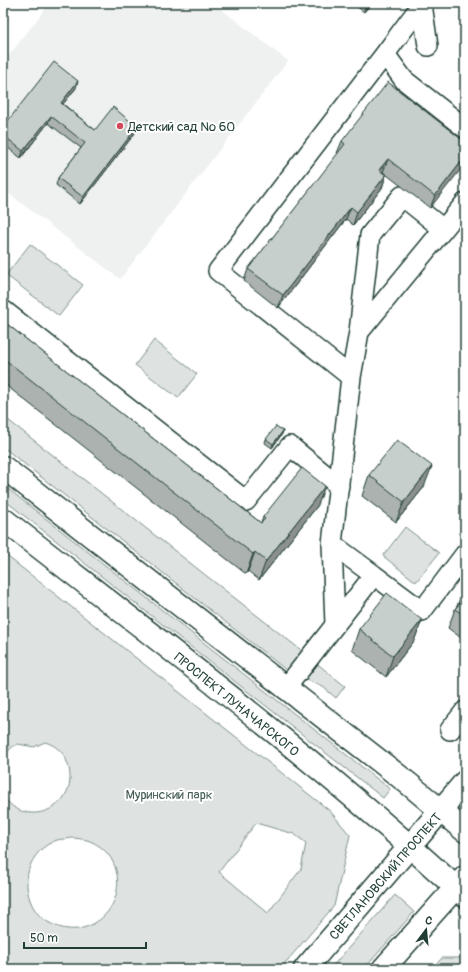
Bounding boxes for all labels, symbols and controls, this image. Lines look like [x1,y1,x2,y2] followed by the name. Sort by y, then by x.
[127,119,235,135] place label: Детский сад № 60
[115,121,125,131] marker: Детский сад № 60
[171,650,302,760] street label: ПРОСПЕКТ ЛУНАЧАРСКОГО
[126,787,213,803] park label: Муринский парк
[326,809,444,943] street label: СВЕТЛАНОВСКИЙ ПРОСПЕКТ
[406,910,446,950] north arrow
[24,924,146,950] scale bar
[30,931,58,946] text: 50 m

